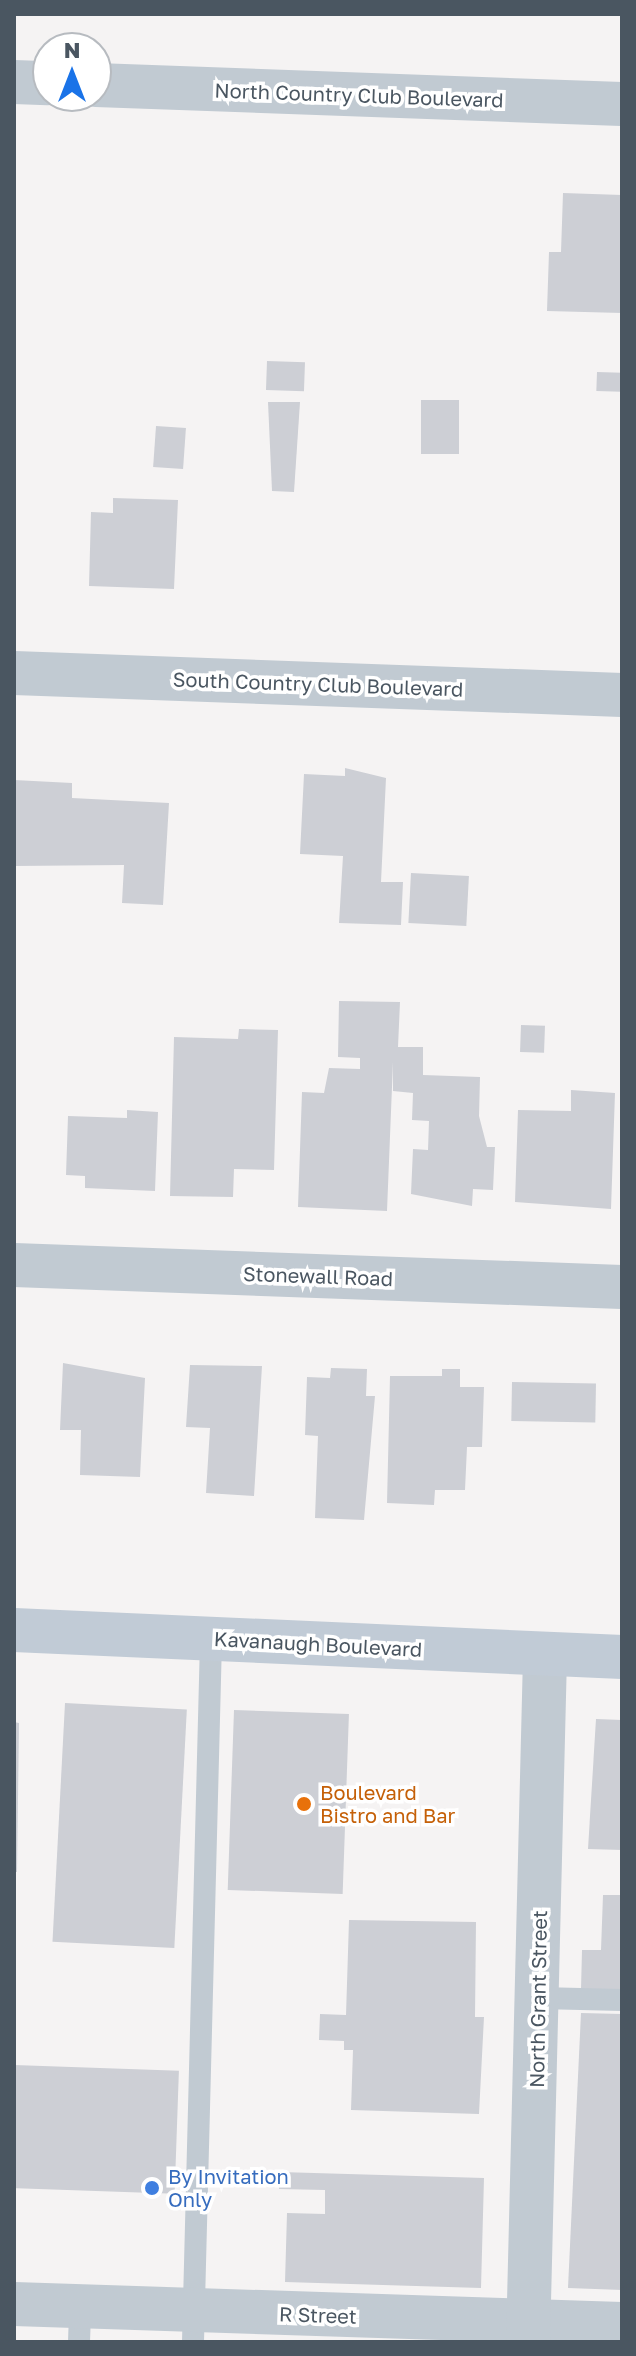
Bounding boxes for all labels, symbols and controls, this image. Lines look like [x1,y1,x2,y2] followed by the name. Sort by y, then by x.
[32,32,112,112] north arrow
[64,36,80,63] text: N
[214,78,504,112] street label: North Country Club Boulevard
[172,667,464,701] street label: South Country Club Boulevard
[243,1261,393,1291] street label: Stonewall Road
[213,1627,423,1661] street label: Kavanaugh Boulevard
[320,1780,455,1827] place label: Boulevard Bistro and Bar
[295,1795,313,1813] marker: Boulevard Bistro and Bar
[524,1910,552,2088] street label: North Grant Street
[168,2164,289,2211] place label: By Invitation Only
[143,2179,161,2197] marker: By Invitation Only
[279,2302,357,2328] street label: R Street

